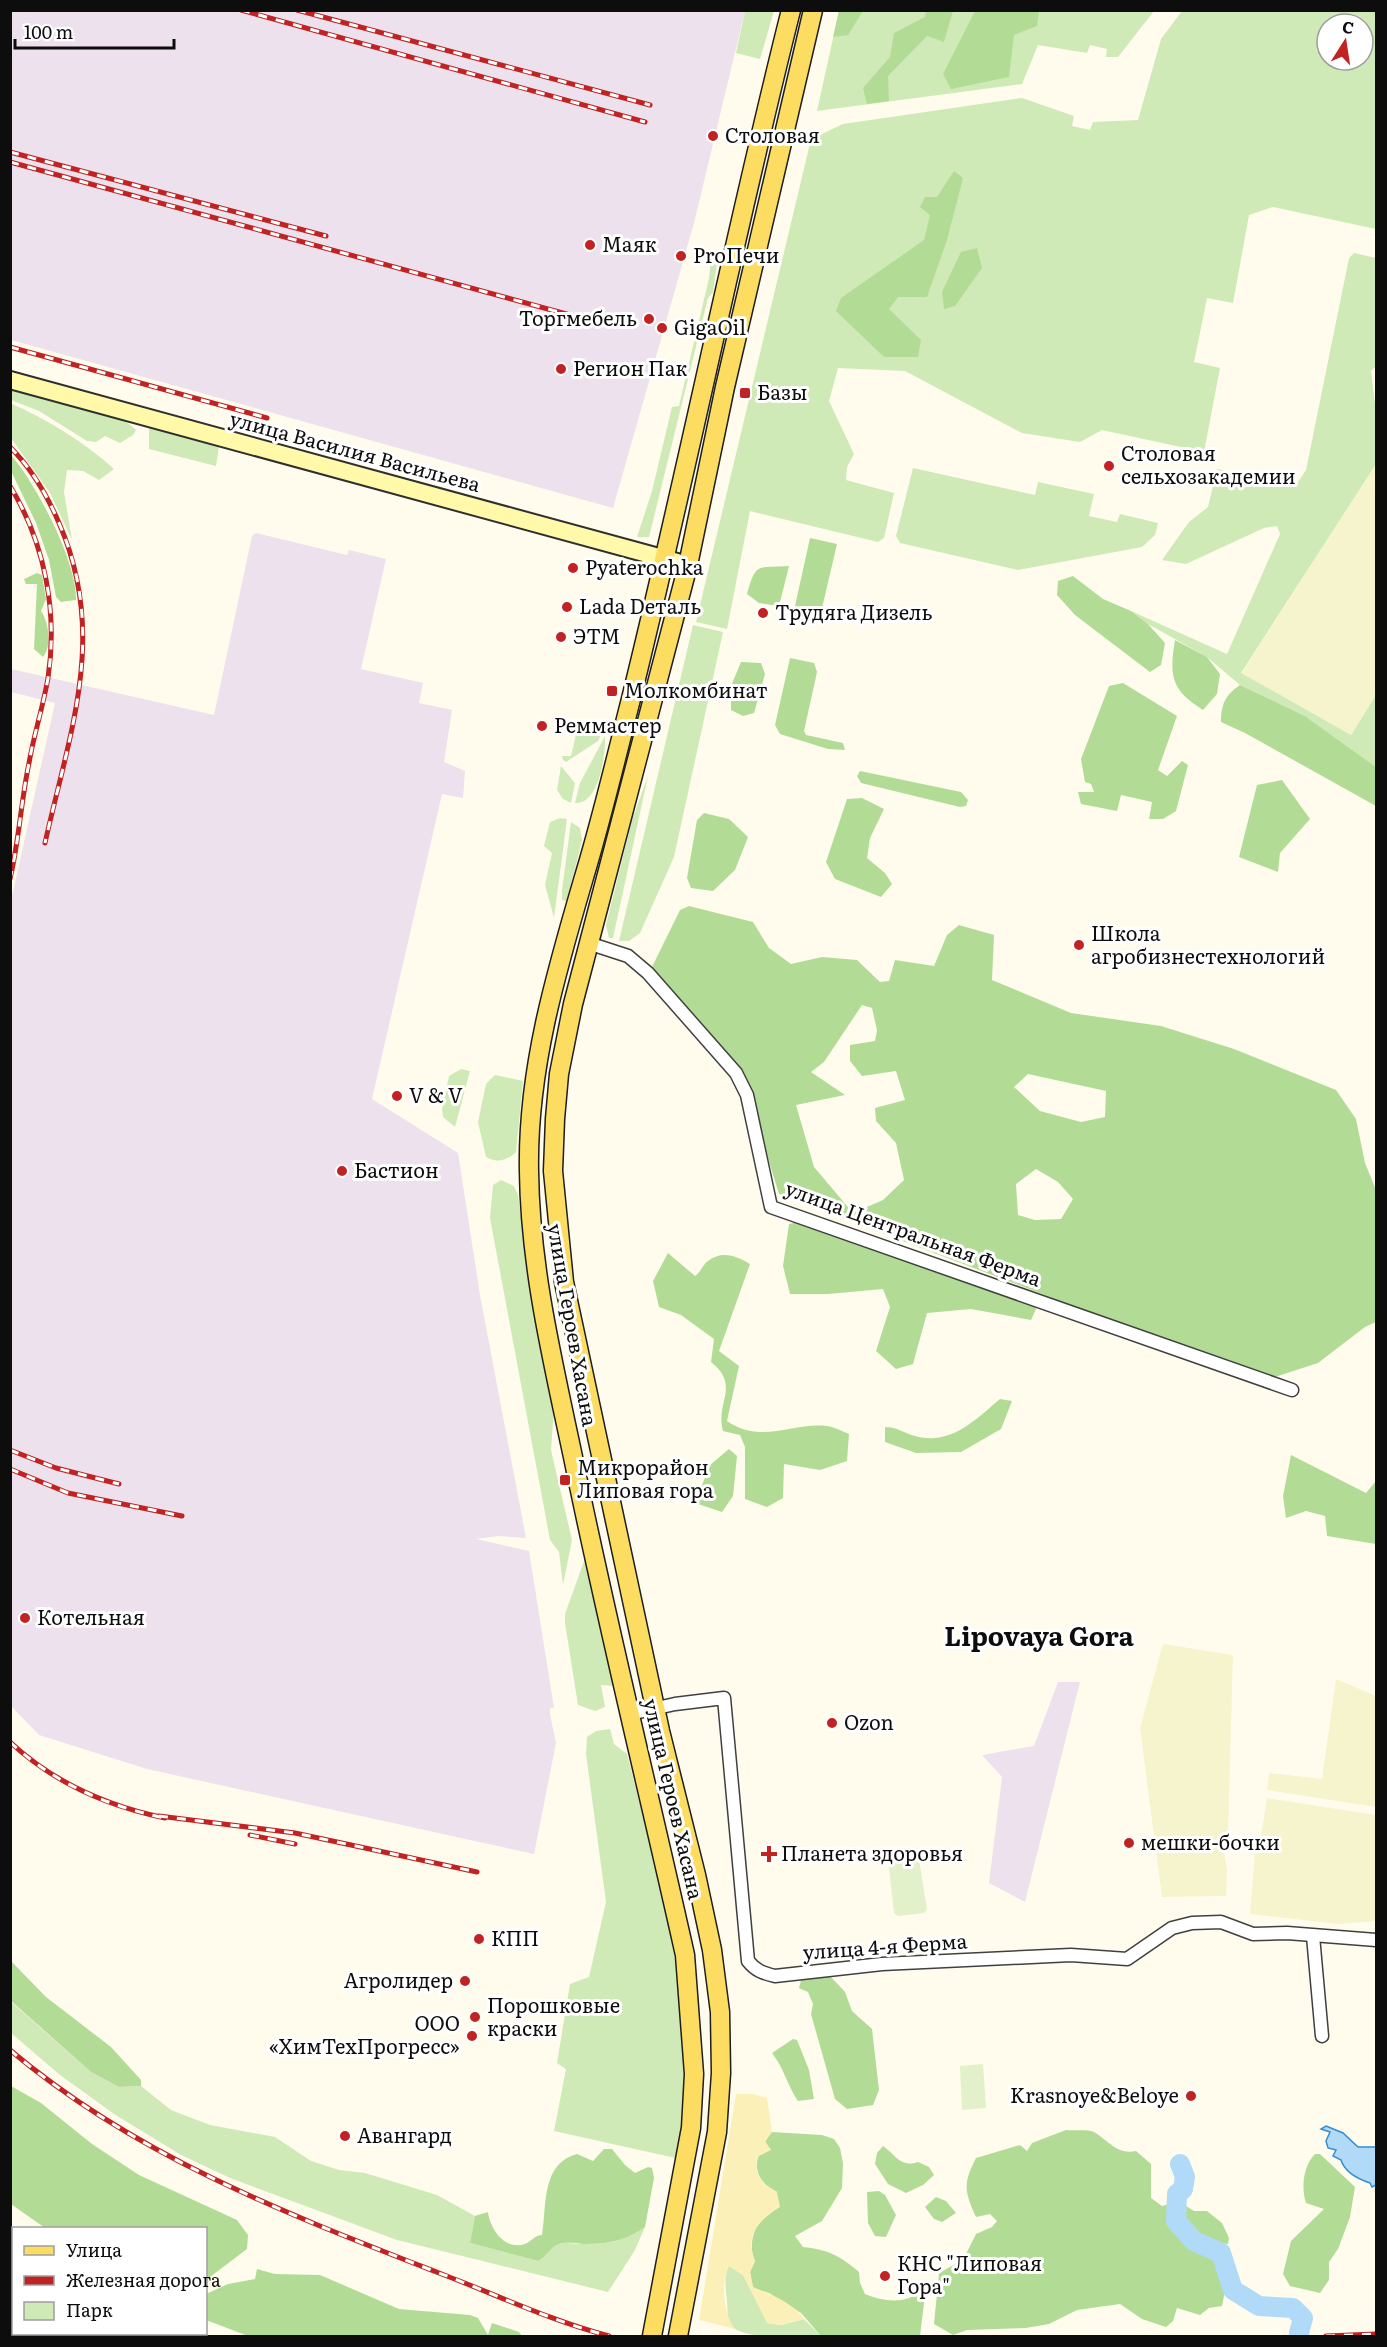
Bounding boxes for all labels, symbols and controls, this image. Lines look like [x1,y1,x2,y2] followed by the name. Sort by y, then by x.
[15,12,174,50] scale bar
[1315,12,1375,72] north arrow
[1340,13,1356,39] text: С
[24,18,73,45] text: 100 m
[725,119,820,149] place label: Столовая
[706,129,720,143] marker: Столовая
[602,228,657,258] place label: Маяк
[583,238,597,252] marker: Маяк
[693,239,779,269] place label: ProПечи
[674,249,688,263] marker: ProПечи
[519,302,637,332] place label: Торгмебель
[674,311,746,341] place label: GigaOil
[642,312,656,326] marker: Торгмебель
[655,321,669,335] marker: GigaOil
[573,352,688,382] place label: Регион Пак
[554,362,568,376] marker: Регион Пак
[757,376,807,406] place label: Базы
[738,386,752,400] marker: Базы
[227,402,484,498] street label: улица Василия Васильева
[1121,437,1296,490] place label: Столовая сельхозакадемии
[1102,459,1116,473] marker: Столовая сельхозакадемии
[585,551,704,581] place label: Pyaterochka
[566,561,580,575] marker: Pyaterochka
[579,590,701,620] place label: Lada Dеталь
[775,596,932,626] place label: Трудяга Дизель
[560,600,574,614] marker: Lada Dеталь
[756,606,770,620] marker: Трудяга Дизель
[573,620,620,650] place label: ЭТМ
[554,630,568,644] marker: ЭТМ
[624,674,768,704] place label: Молкомбинат
[605,684,619,698] marker: Молкомбинат
[554,709,662,739] place label: Реммастер
[535,719,549,733] marker: Реммастер
[1091,917,1325,970] place label: Школа агробизнестехнологий
[1072,938,1086,952] marker: Школа агробизнестехнологий
[409,1079,463,1109] place label: V & V
[390,1089,404,1103] marker: V & V
[354,1154,439,1184] place label: Бастион
[335,1164,349,1178] marker: Бастион
[781,1172,1046,1293] street label: улица Центральная Ферма
[541,1221,607,1429] street label: улица Героев Хасана
[577,1451,714,1504] place label: Микрорайон Липовая гора
[558,1473,572,1487] marker: Микрорайон Липовая гора
[37,1601,145,1631] place label: Котельная
[18,1611,32,1625] marker: Котельная
[944,1615,1134,1654] district label: Lipovaya Gora
[637,1695,713,1902] street label: улица Героев Хасана
[844,1706,894,1736] place label: Ozon
[825,1716,839,1730] marker: Ozon
[1141,1826,1280,1856] place label: мешки-бочки
[1122,1836,1136,1850] marker: мешки-бочки
[781,1837,963,1867] place label: Планета здоровья
[762,1847,776,1861] marker: Планета здоровья
[491,1922,539,1952] place label: КПП
[802,1924,968,1966] street label: улица 4-я Ферма
[472,1932,486,1946] marker: КПП
[344,1964,453,1994] place label: Агролидер
[458,1974,472,1988] marker: Агролидер
[487,1989,620,2042] place label: Порошковые краски
[269,2007,460,2060] place label: ООО «ХимТехПрогресс»
[468,2010,482,2024] marker: Порошковые краски
[465,2029,479,2043] marker: ООО «ХимТехПрогресс»
[1010,2079,1179,2109] place label: Krasnoye&Beloye
[1184,2089,1198,2103] marker: Krasnoye&Beloye
[357,2119,452,2149] place label: Авангард
[338,2129,352,2143] marker: Авангард
[12,2227,207,2335] legend
[66,2236,122,2263] text: Улица
[897,2247,1042,2300] place label: КНС "Липовая Гора"
[66,2266,221,2293] text: Железная дорога
[878,2269,892,2283] marker: КНС "Липовая Гора"
[66,2296,113,2323] text: Парк

